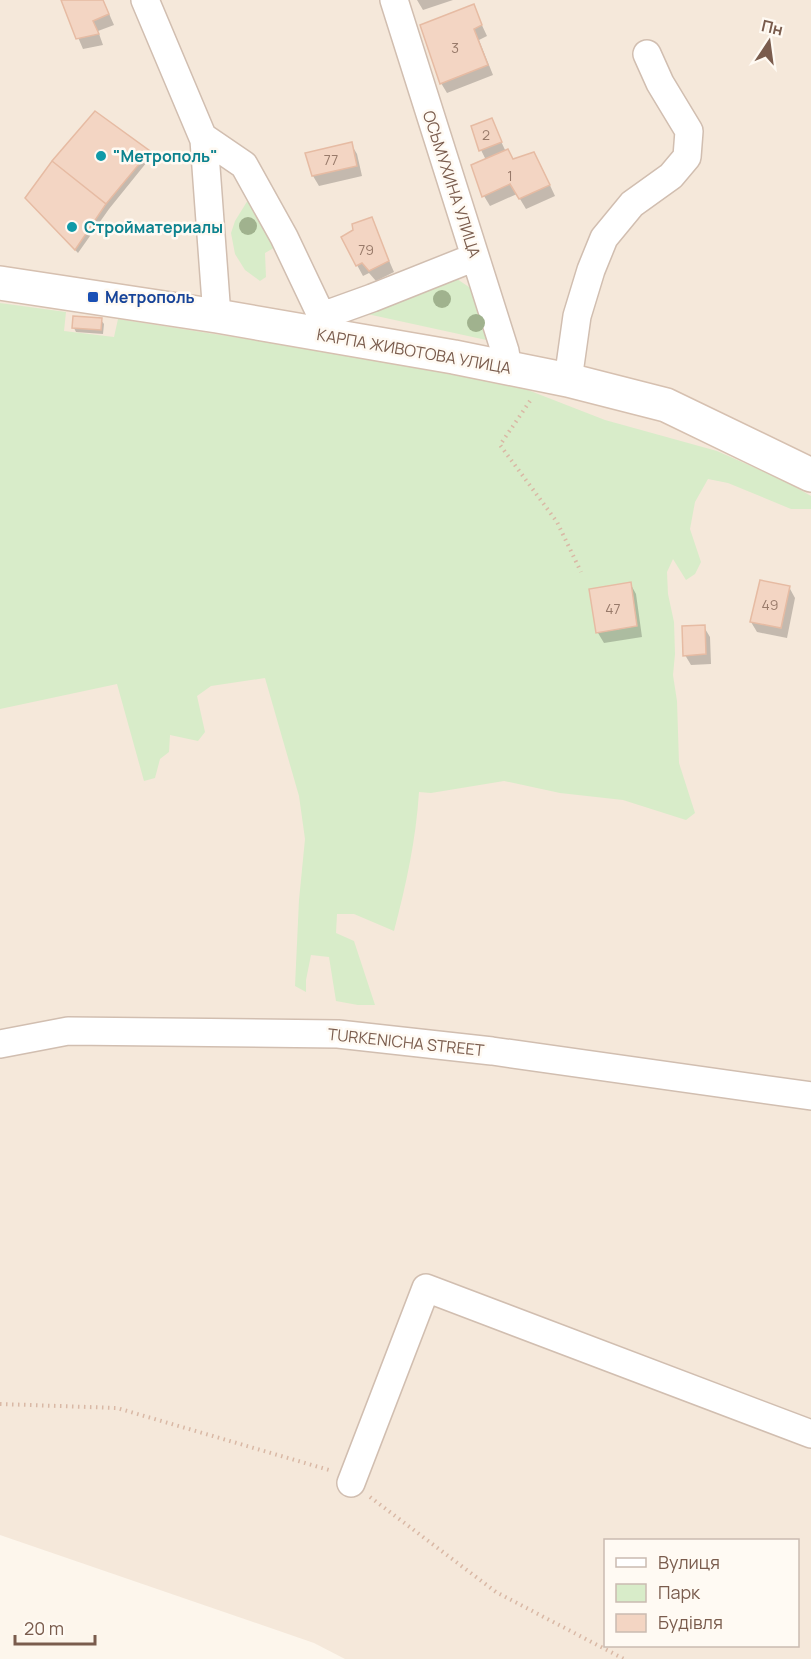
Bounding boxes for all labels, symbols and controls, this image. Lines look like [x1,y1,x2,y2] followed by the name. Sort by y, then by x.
[739,12,799,72] north arrow
[759,14,785,41] text: Пн
[451,38,459,57] house number: 3
[418,108,486,260] street label: ОСЬМУХИНА УЛИЦА
[482,125,490,144] house number: 2
[113,145,218,167] place label: "Метрополь"
[94,149,108,163] marker: "Метрополь"
[324,150,338,169] house number: 77
[507,166,513,185] house number: 1
[84,216,223,238] place label: Стройматериалы
[65,220,79,234] marker: Стройматериалы
[358,240,374,259] house number: 79
[105,286,195,308] place label: Метрополь
[86,290,100,304] marker: Метрополь
[315,323,513,379] street label: КАРПА ЖИВОТОВА УЛИЦА
[762,595,778,614] house number: 49
[605,599,621,618] house number: 47
[327,1023,486,1061] street label: TURKENICHA STREET
[604,1539,799,1647] legend
[658,1550,720,1574] text: Вулиця
[658,1580,701,1604] text: Парк
[15,1608,94,1646] scale bar
[658,1610,723,1634] text: Будівля
[24,1616,64,1640] text: 20 m

